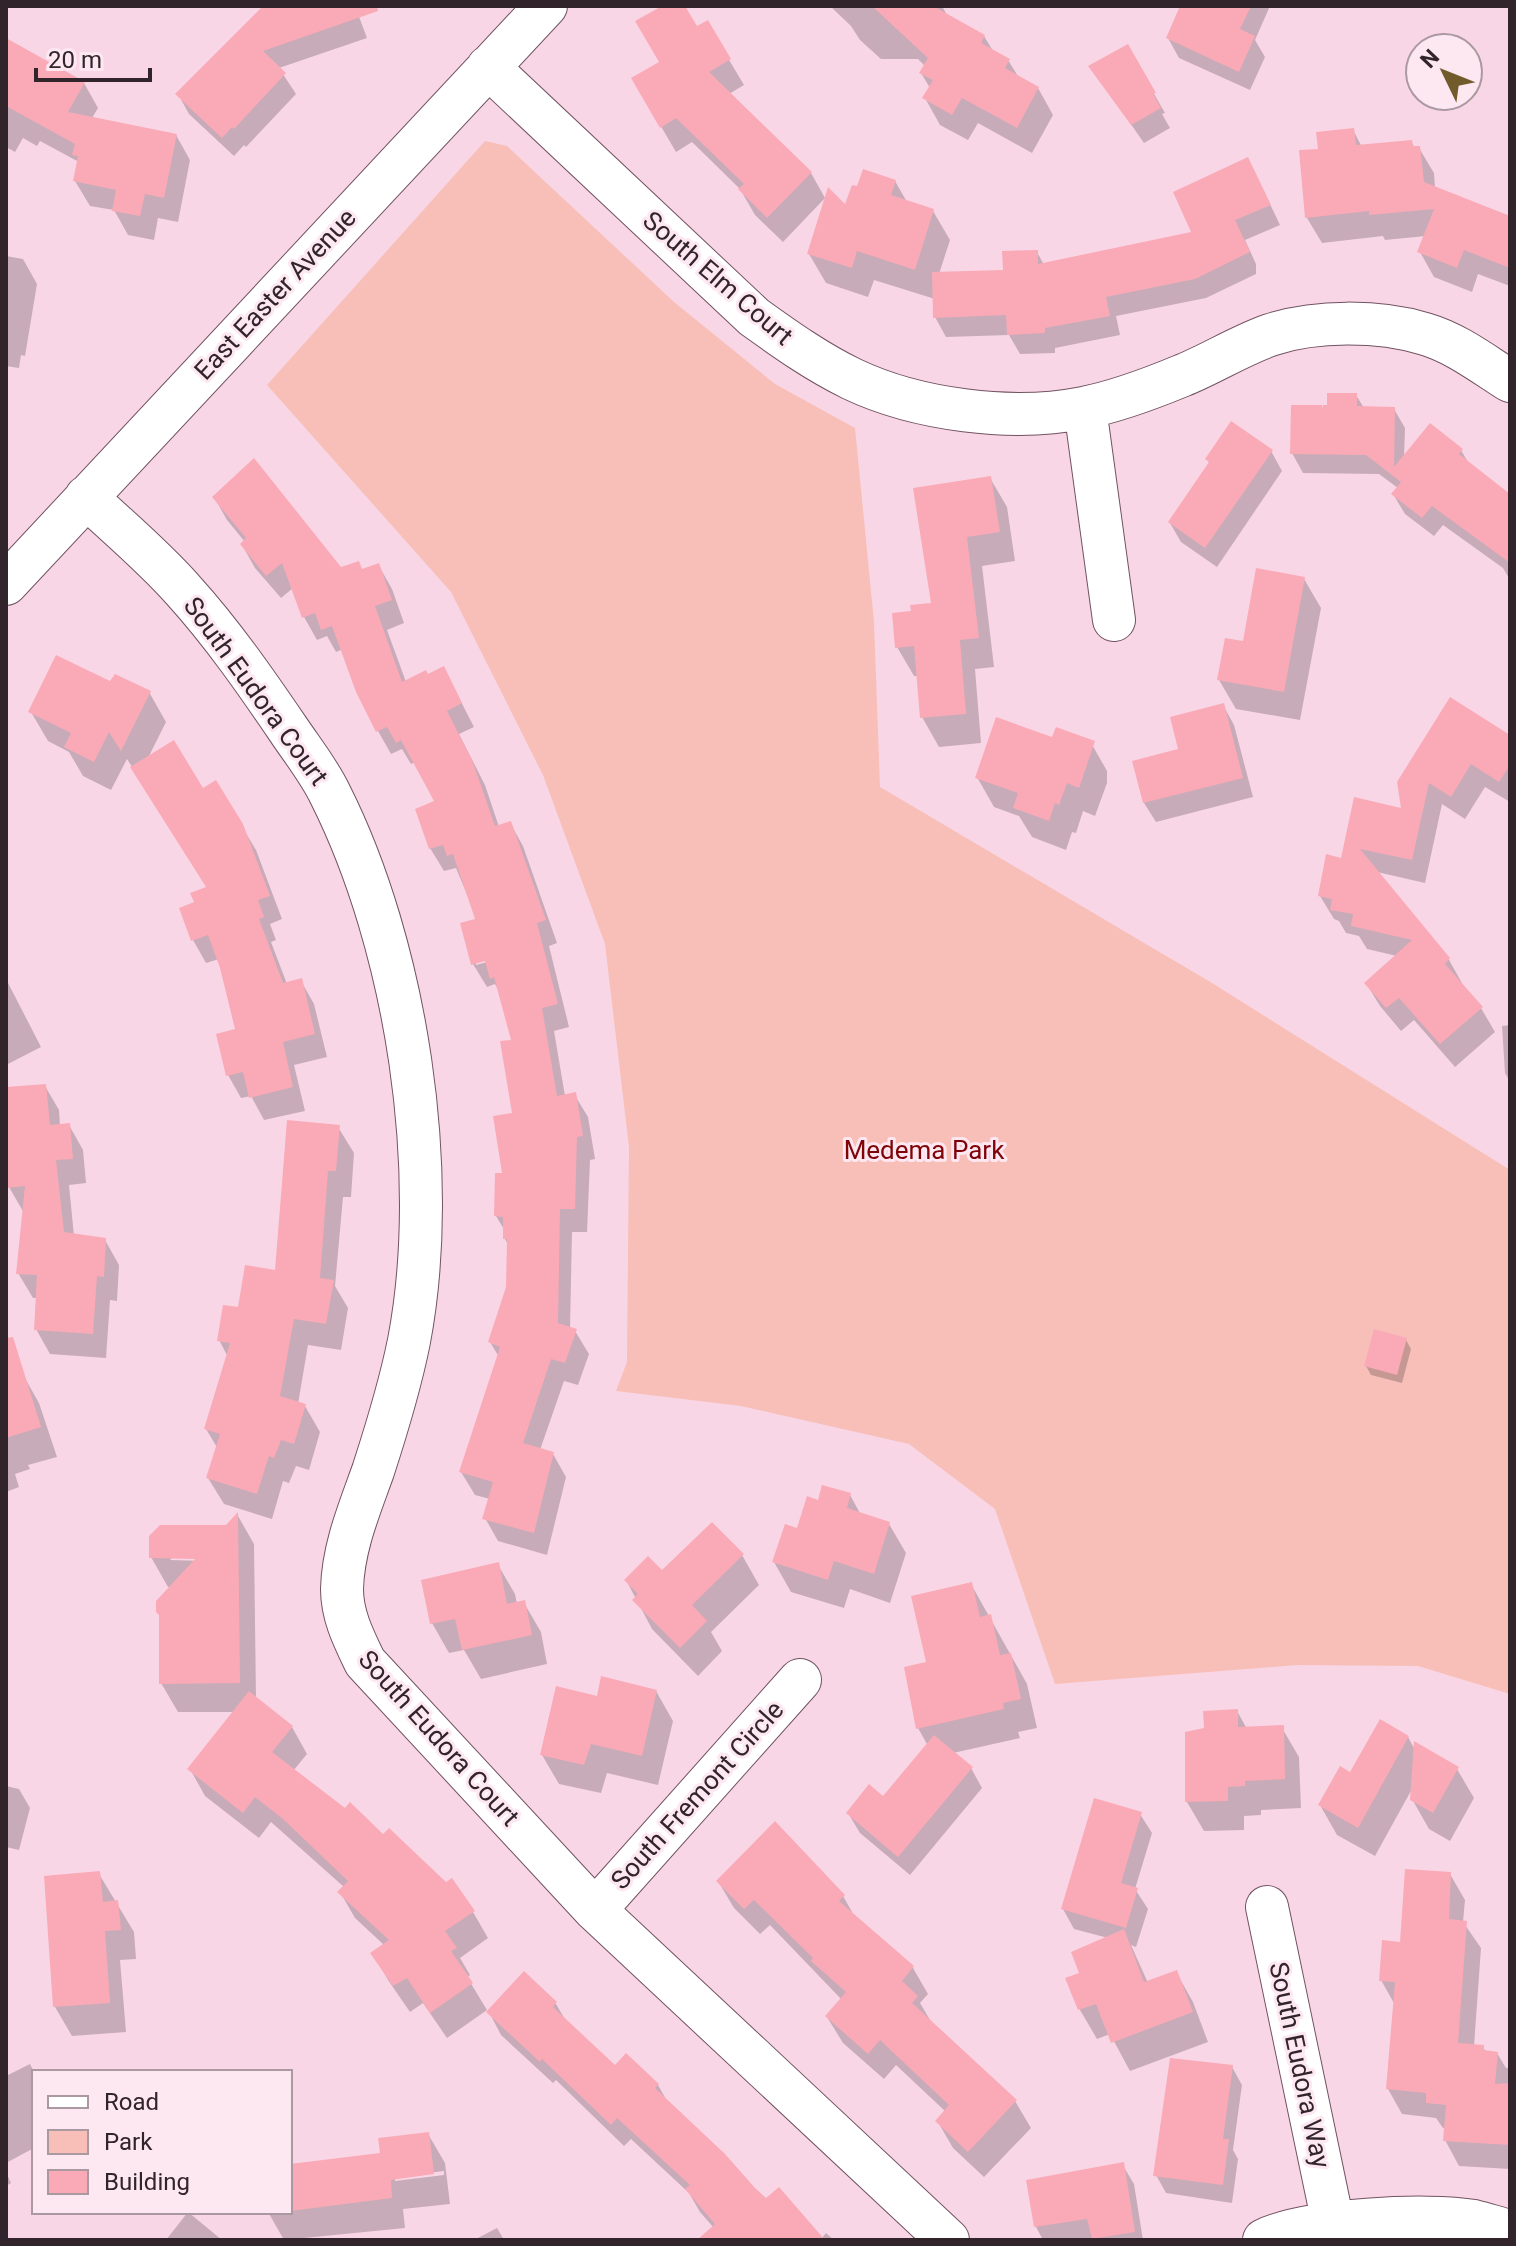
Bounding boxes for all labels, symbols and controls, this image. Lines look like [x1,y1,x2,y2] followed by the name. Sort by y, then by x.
[36,32,150,82] scale bar
[1404,32,1484,112] north arrow
[1415,44,1444,73] text: N
[48,46,102,74] text: 20 m
[188,203,362,385] street label: East Easter Avenue
[637,205,799,351] street label: South Elm Court
[178,591,334,791] street label: South Eudora Court
[844,1135,1005,1165] park label: Medema Park
[353,1644,525,1832] street label: South Eudora Court
[605,1695,789,1895] street label: South Fremont Circle
[1263,1959,1337,2171] street label: South Eudora Way
[32,2070,292,2214] legend
[104,2088,159,2116] text: Road
[104,2128,153,2156] text: Park
[104,2168,190,2196] text: Building

